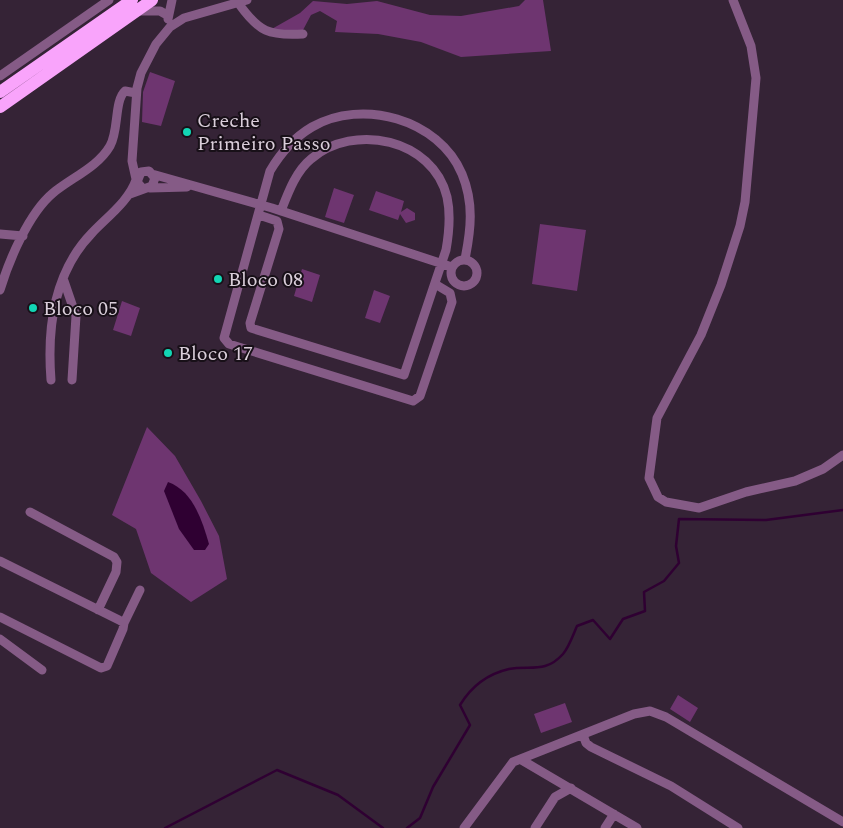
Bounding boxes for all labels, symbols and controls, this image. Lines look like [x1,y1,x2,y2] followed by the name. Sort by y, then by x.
[197,106,331,159] place label: Creche Primeiro Passo
[181,126,193,138] marker: Creche Primeiro Passo
[228,265,303,295] place label: Bloco 08
[212,273,224,285] marker: Bloco 08
[43,294,118,324] place label: Bloco 05
[27,302,39,314] marker: Bloco 05
[178,339,253,369] place label: Bloco 17
[162,347,174,359] marker: Bloco 17

